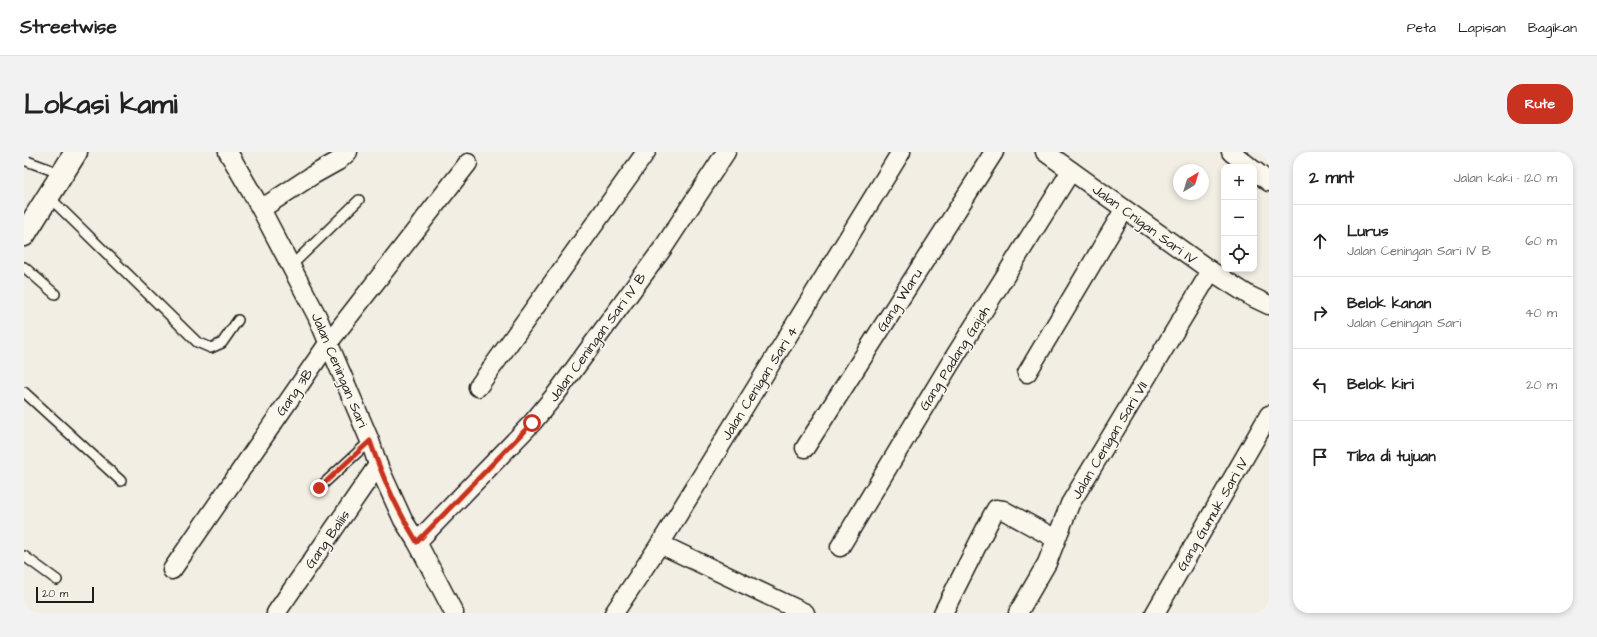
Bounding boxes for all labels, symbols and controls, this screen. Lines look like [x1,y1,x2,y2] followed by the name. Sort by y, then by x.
[20,14,117,41] text: Streetwise
[1407,18,1436,38] text: Peta
[1458,18,1506,38] text: Lapisan
[1528,18,1577,38] text: Bagikan
[1507,84,1573,124] button: Rute
[24,85,178,124] text: Lokasi kami
[1173,164,1209,200] north arrow
[1221,164,1257,272] map controls
[1221,164,1257,200] button: +
[1309,166,1354,190] text: 2 mnt
[1454,169,1557,187] text: Jalan kaki · 120 m
[1088,180,1201,270] street label: Jalan Cnigan Sari IV
[1221,200,1257,236] button: −
[1347,221,1388,242] text: Lurus
[1309,230,1331,252] icon: ahead
[1525,232,1557,250] text: 60 m
[1221,236,1257,272] button: locate
[1347,242,1491,260] text: Jalan Ceningan Sari IV B
[872,265,928,336] street label: Gang Waru
[544,269,651,406] street label: Jalan Ceningan Sari IV B
[1347,293,1431,314] text: Belok kanan
[915,302,995,415] street label: Gang Padang Gajah
[1309,302,1331,324] icon: right
[1525,304,1557,322] text: 40 m
[306,310,372,431] street label: Jalan Ceningan Sari
[1347,314,1461,332] text: Jalan Ceningan Sari
[717,322,803,444] street label: Jalan Cenigan Sari 4
[271,365,318,420] street label: Gang 3B
[1309,374,1331,396] icon: left
[1347,374,1414,395] text: Belok kiri
[1526,376,1557,394] text: 20 m
[1067,378,1153,503] street label: Jalan Cenigan Sari VII
[523,414,541,432] route start
[1309,446,1331,468] icon: arrive
[1347,446,1436,467] text: Tiba di tujuan
[1172,454,1254,575] street label: Gang Gumuk Sari IV
[310,479,328,497] route end
[300,506,355,573] street label: Gang Baliis
[36,585,94,604] scale bar
[42,586,68,601] text: 20 m

